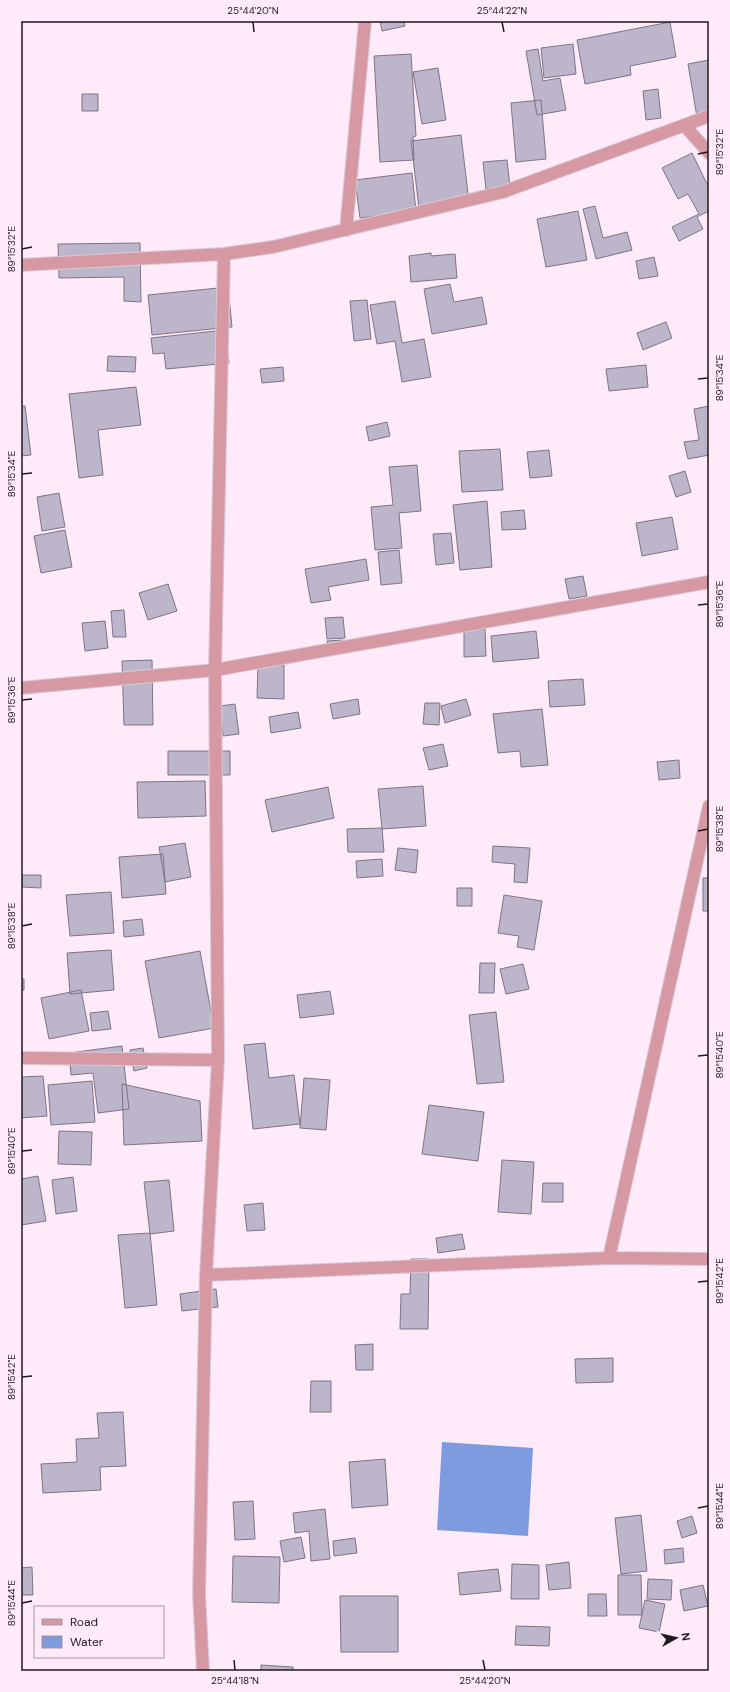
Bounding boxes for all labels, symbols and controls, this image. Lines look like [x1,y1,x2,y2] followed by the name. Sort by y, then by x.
[227,4,279,17] text: 25°44'20"N
[477,4,527,17] text: 25°44'22"N
[713,128,726,175] text: 89°15'32"E
[5,225,18,272] text: 89°15'32"E
[713,354,726,401] text: 89°15'34"E
[5,450,18,497] text: 89°15'34"E
[713,580,726,627] text: 89°15'36"E
[5,676,18,723] text: 89°15'36"E
[713,805,726,852] text: 89°15'38"E
[5,902,18,949] text: 89°15'38"E
[713,1031,726,1079] text: 89°15'40"E
[5,1127,18,1175] text: 89°15'40"E
[713,1258,726,1304] text: 89°15'42"E
[5,1354,18,1400] text: 89°15'42"E
[713,1482,726,1529] text: 89°15'44"E
[5,1579,18,1626] text: 89°15'44"E
[34,1606,164,1658] legend
[70,1614,98,1630] text: Road
[656,1618,696,1658] north arrow
[678,1632,693,1642] text: N
[70,1634,104,1650] text: Water
[211,1674,259,1687] text: 25°44'18"N
[459,1674,511,1687] text: 25°44'20"N

